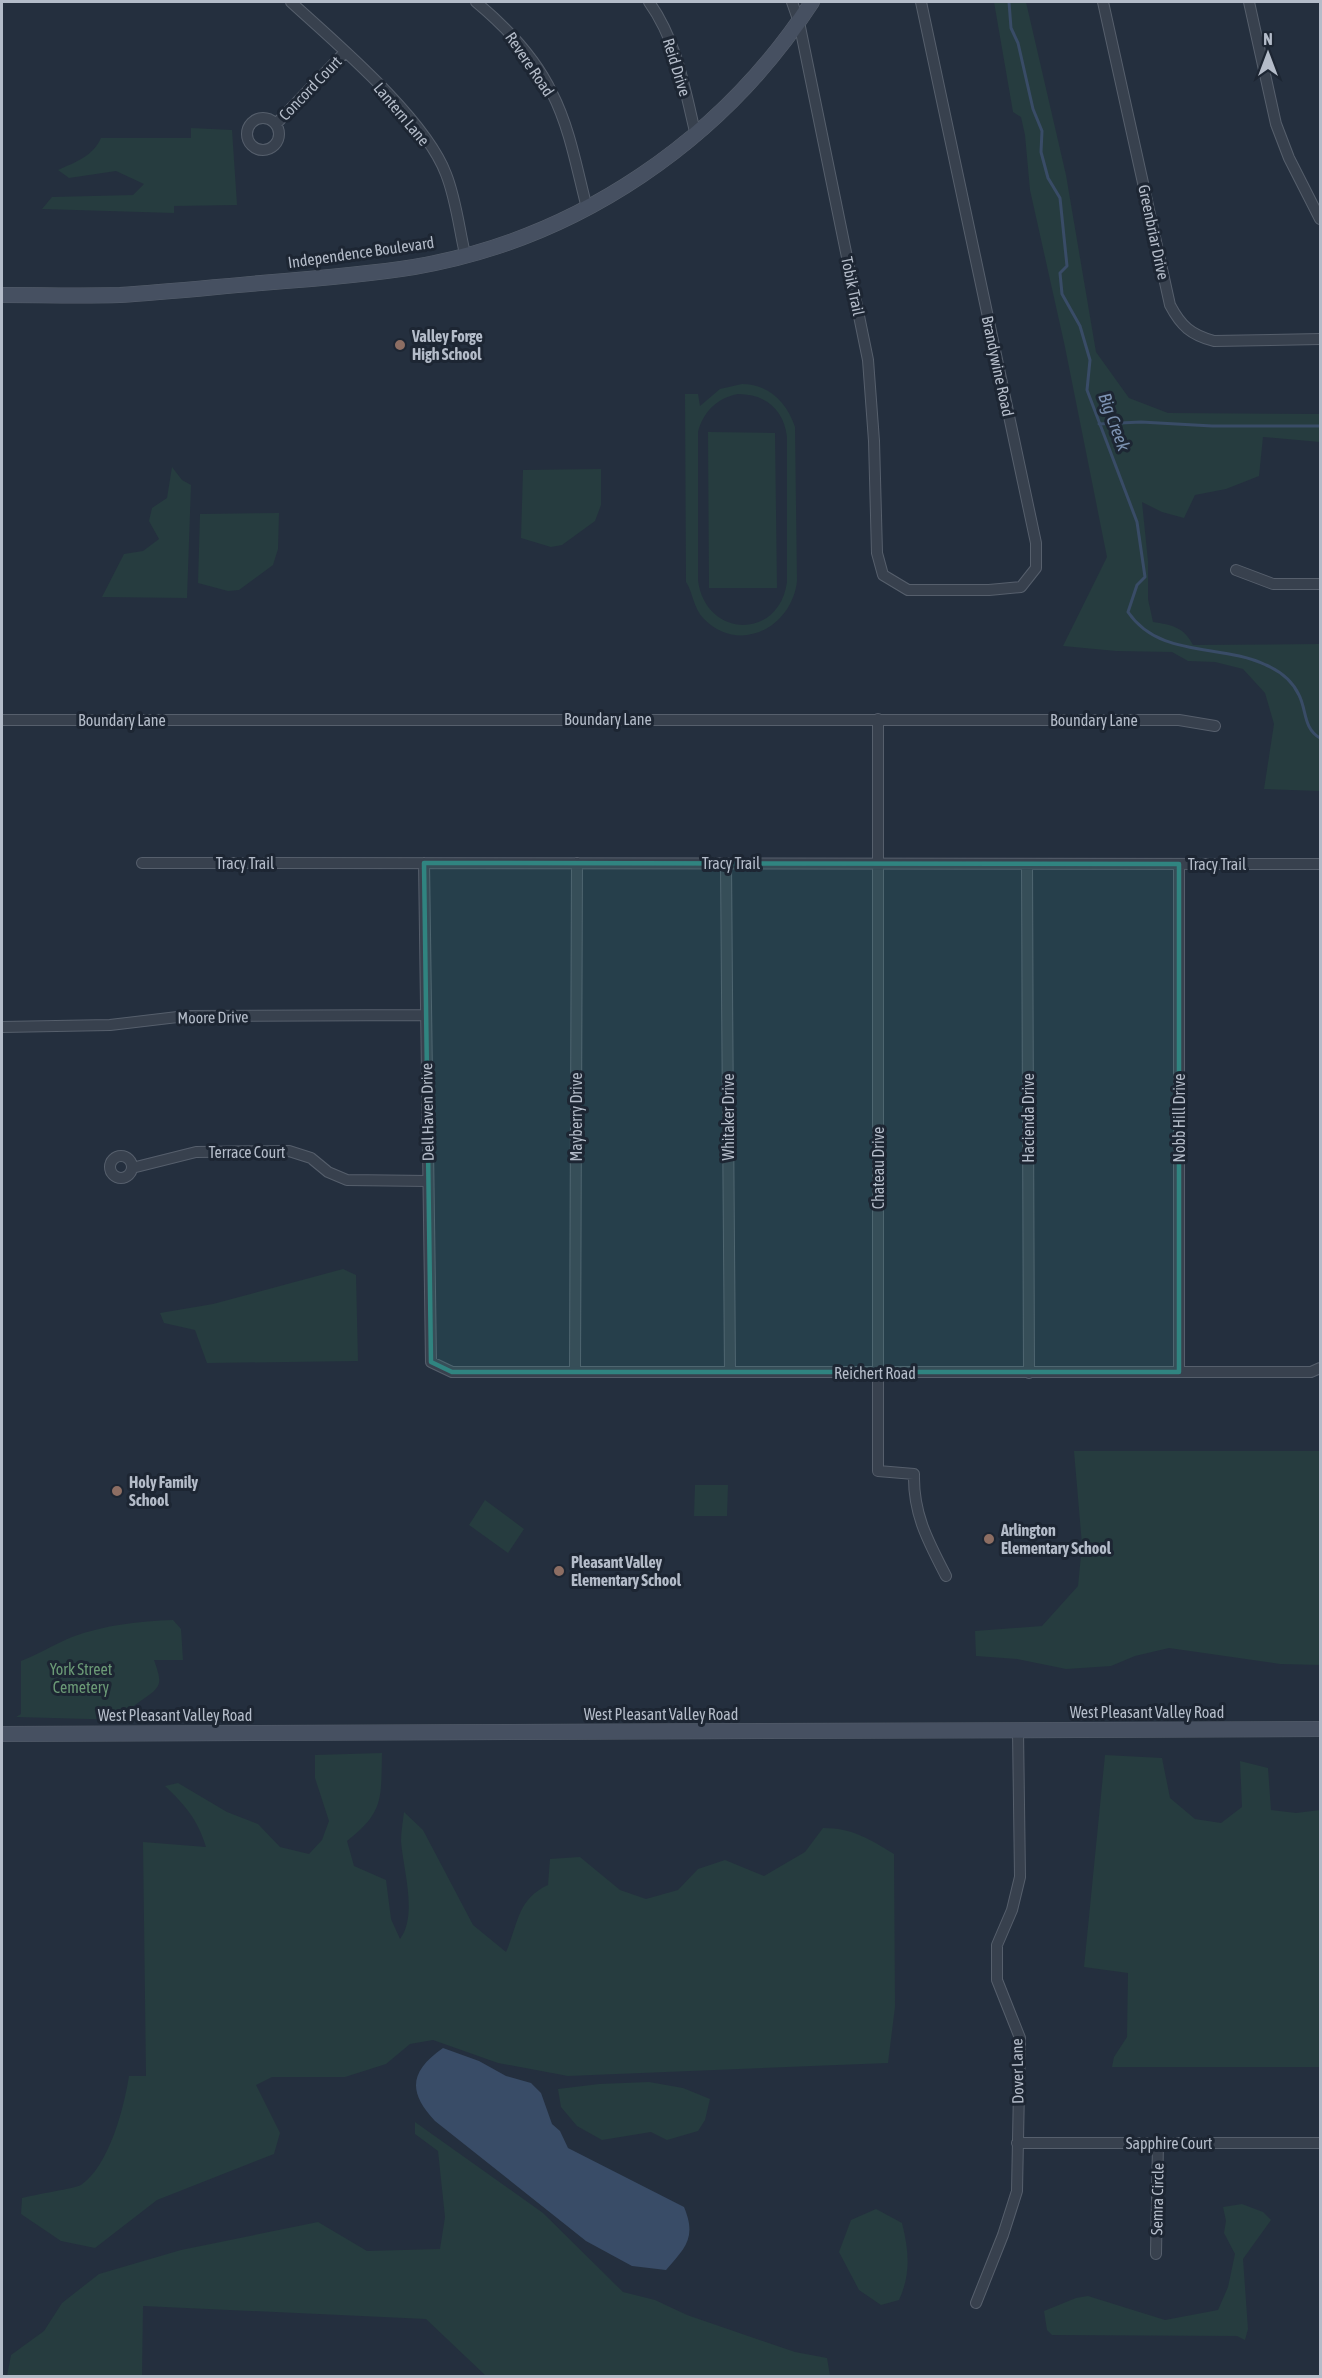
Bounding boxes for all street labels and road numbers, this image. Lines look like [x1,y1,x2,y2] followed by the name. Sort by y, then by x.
[502,28,558,100] street label: Revere Road
[660,36,694,98] street label: Reid Drive
[275,52,345,124] street label: Concord Court
[371,79,433,149] street label: Lantern Lane
[1135,183,1173,281] street label: Greenbriar Drive
[287,233,435,272] street label: Independence Boulevard
[838,255,868,318] street label: Tobik Trail
[978,314,1017,418] street label: Brandywine Road
[564,710,652,729] street label: Boundary Lane
[78,711,166,730] street label: Boundary Lane
[1050,711,1138,730] street label: Boundary Lane
[216,854,275,873] street label: Tracy Trail
[702,854,761,873] street label: Tracy Trail
[1188,855,1247,874] street label: Tracy Trail
[177,1007,249,1027] street label: Moore Drive
[417,1063,437,1161] street label: Dell Haven Drive
[567,1073,586,1161] street label: Mayberry Drive
[719,1073,737,1161] street label: Whitaker Drive
[1019,1073,1037,1163] street label: Hacienda Drive
[1170,1073,1188,1163] street label: Nobb Hill Drive
[869,1127,887,1209] street label: Chateau Drive
[209,1143,286,1161] street label: Terrace Court
[834,1364,916,1382] street label: Reichert Road
[1070,1703,1224,1722] street label: West Pleasant Valley Road
[584,1705,738,1724] street label: West Pleasant Valley Road
[98,1706,252,1725] street label: West Pleasant Valley Road
[1007,2038,1027,2104] street label: Dover Lane
[1126,2134,1213,2153] street label: Sapphire Court
[1147,2163,1167,2235] street label: Semra Circle

